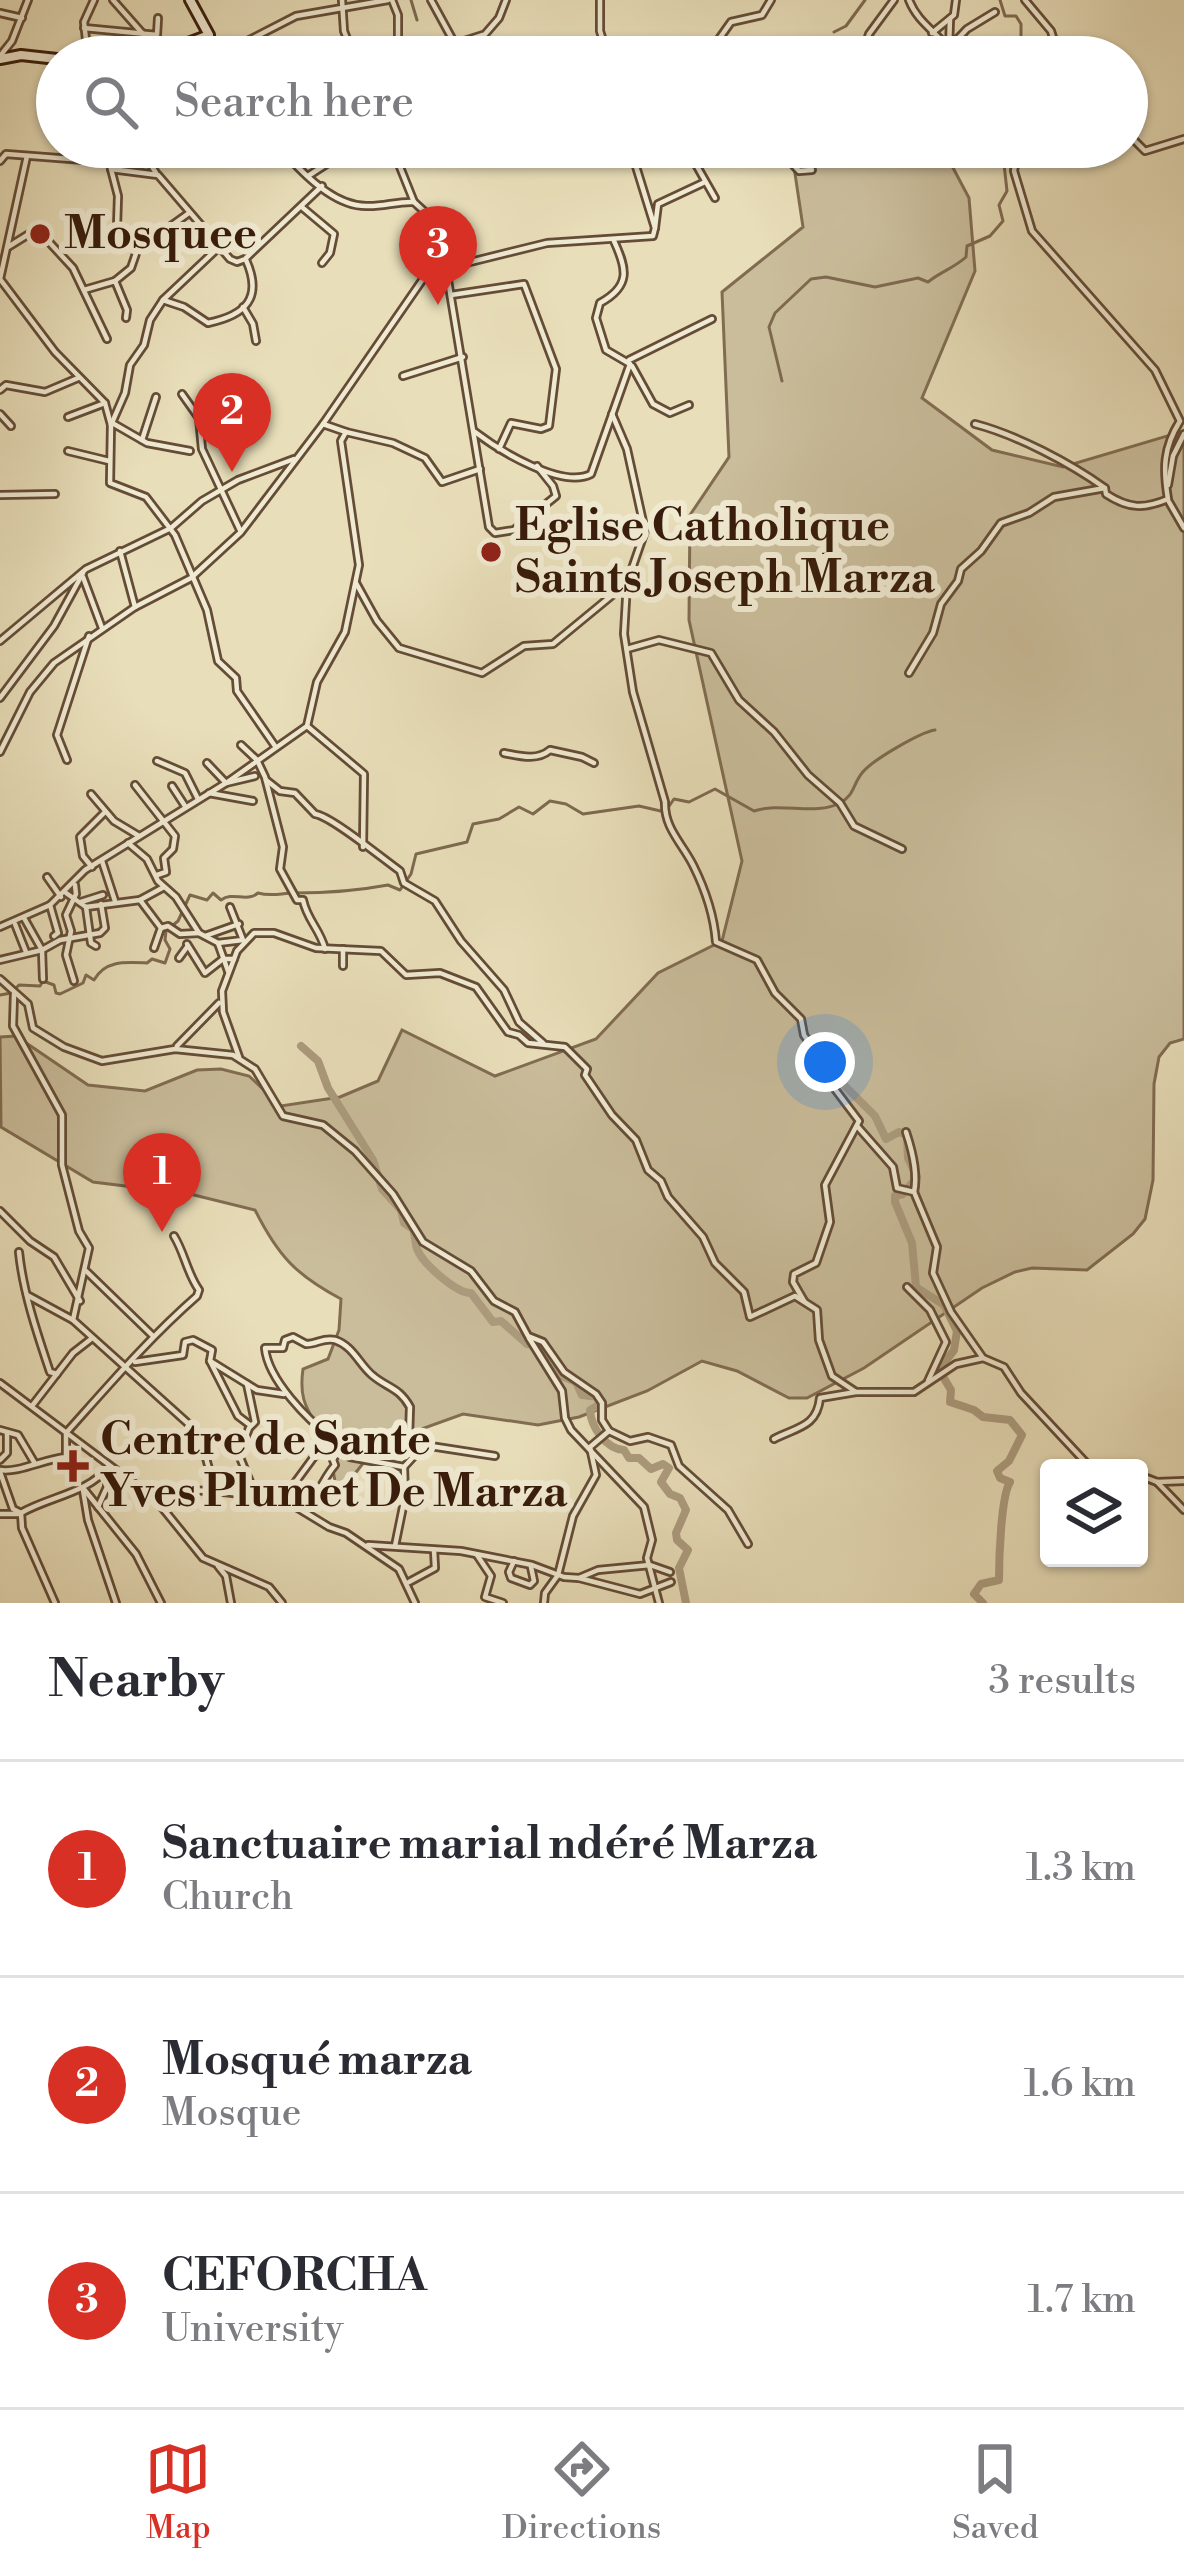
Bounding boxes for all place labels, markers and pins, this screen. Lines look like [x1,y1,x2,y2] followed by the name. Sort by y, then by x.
[64,206,257,263] place label: Mosquee
[399,206,477,305] pin: 3
[27,221,53,247] marker: Mosquee
[193,373,271,472] pin: 2
[515,498,936,607] place label: Eglise Catholique Saints Joseph Marza
[478,539,504,565] marker: Eglise Catholique Saints Joseph Marza
[123,1133,201,1232] pin: 1
[100,1412,568,1521] place label: Centre de Sante Yves Plumet De Marza
[57,1450,89,1482] marker: Centre de Sante Yves Plumet De Marza

